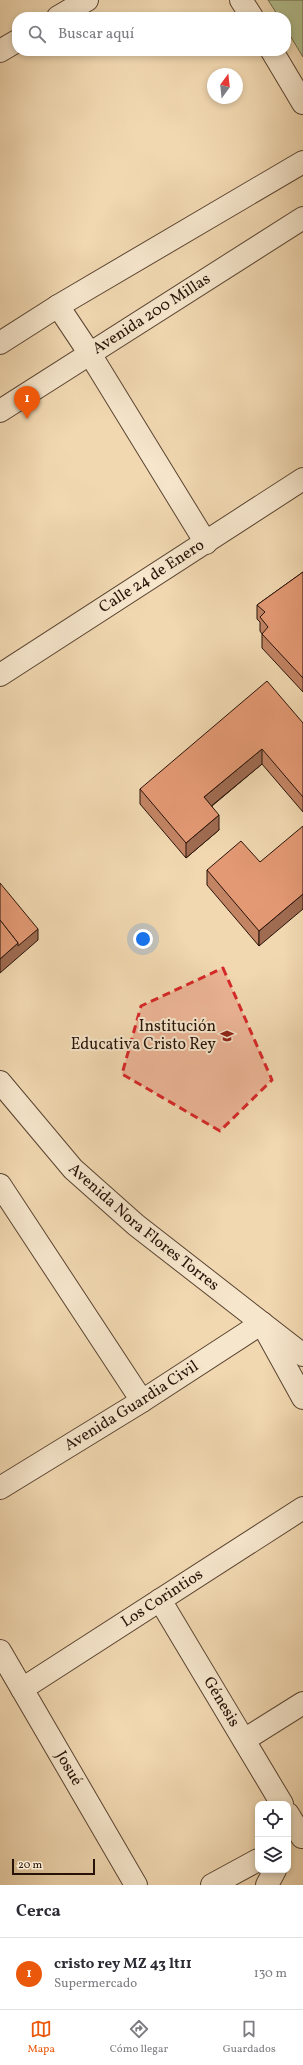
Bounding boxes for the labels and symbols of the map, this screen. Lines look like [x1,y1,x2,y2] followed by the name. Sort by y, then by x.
[207,68,243,104] north arrow
[88,268,215,360] street label: Avenida 200 Millas
[14,386,40,419] pin: 1
[95,534,209,619] street label: Calle 24 de Enero
[133,929,153,949] your location
[71,1016,216,1056] place label: Institución Educativa Cristo Rey
[219,1028,235,1044] school or university icon: Institución Educativa Cristo Rey
[63,1158,223,1296] street label: Avenida Nora Flores Torres
[61,1356,203,1457] street label: Avenida Guardia Civil
[117,1564,208,1633] street label: Los Corintios
[198,1673,245,1731] street label: Génesis
[49,1747,87,1790] street label: Josué
[12,1857,95,1876] scale bar

